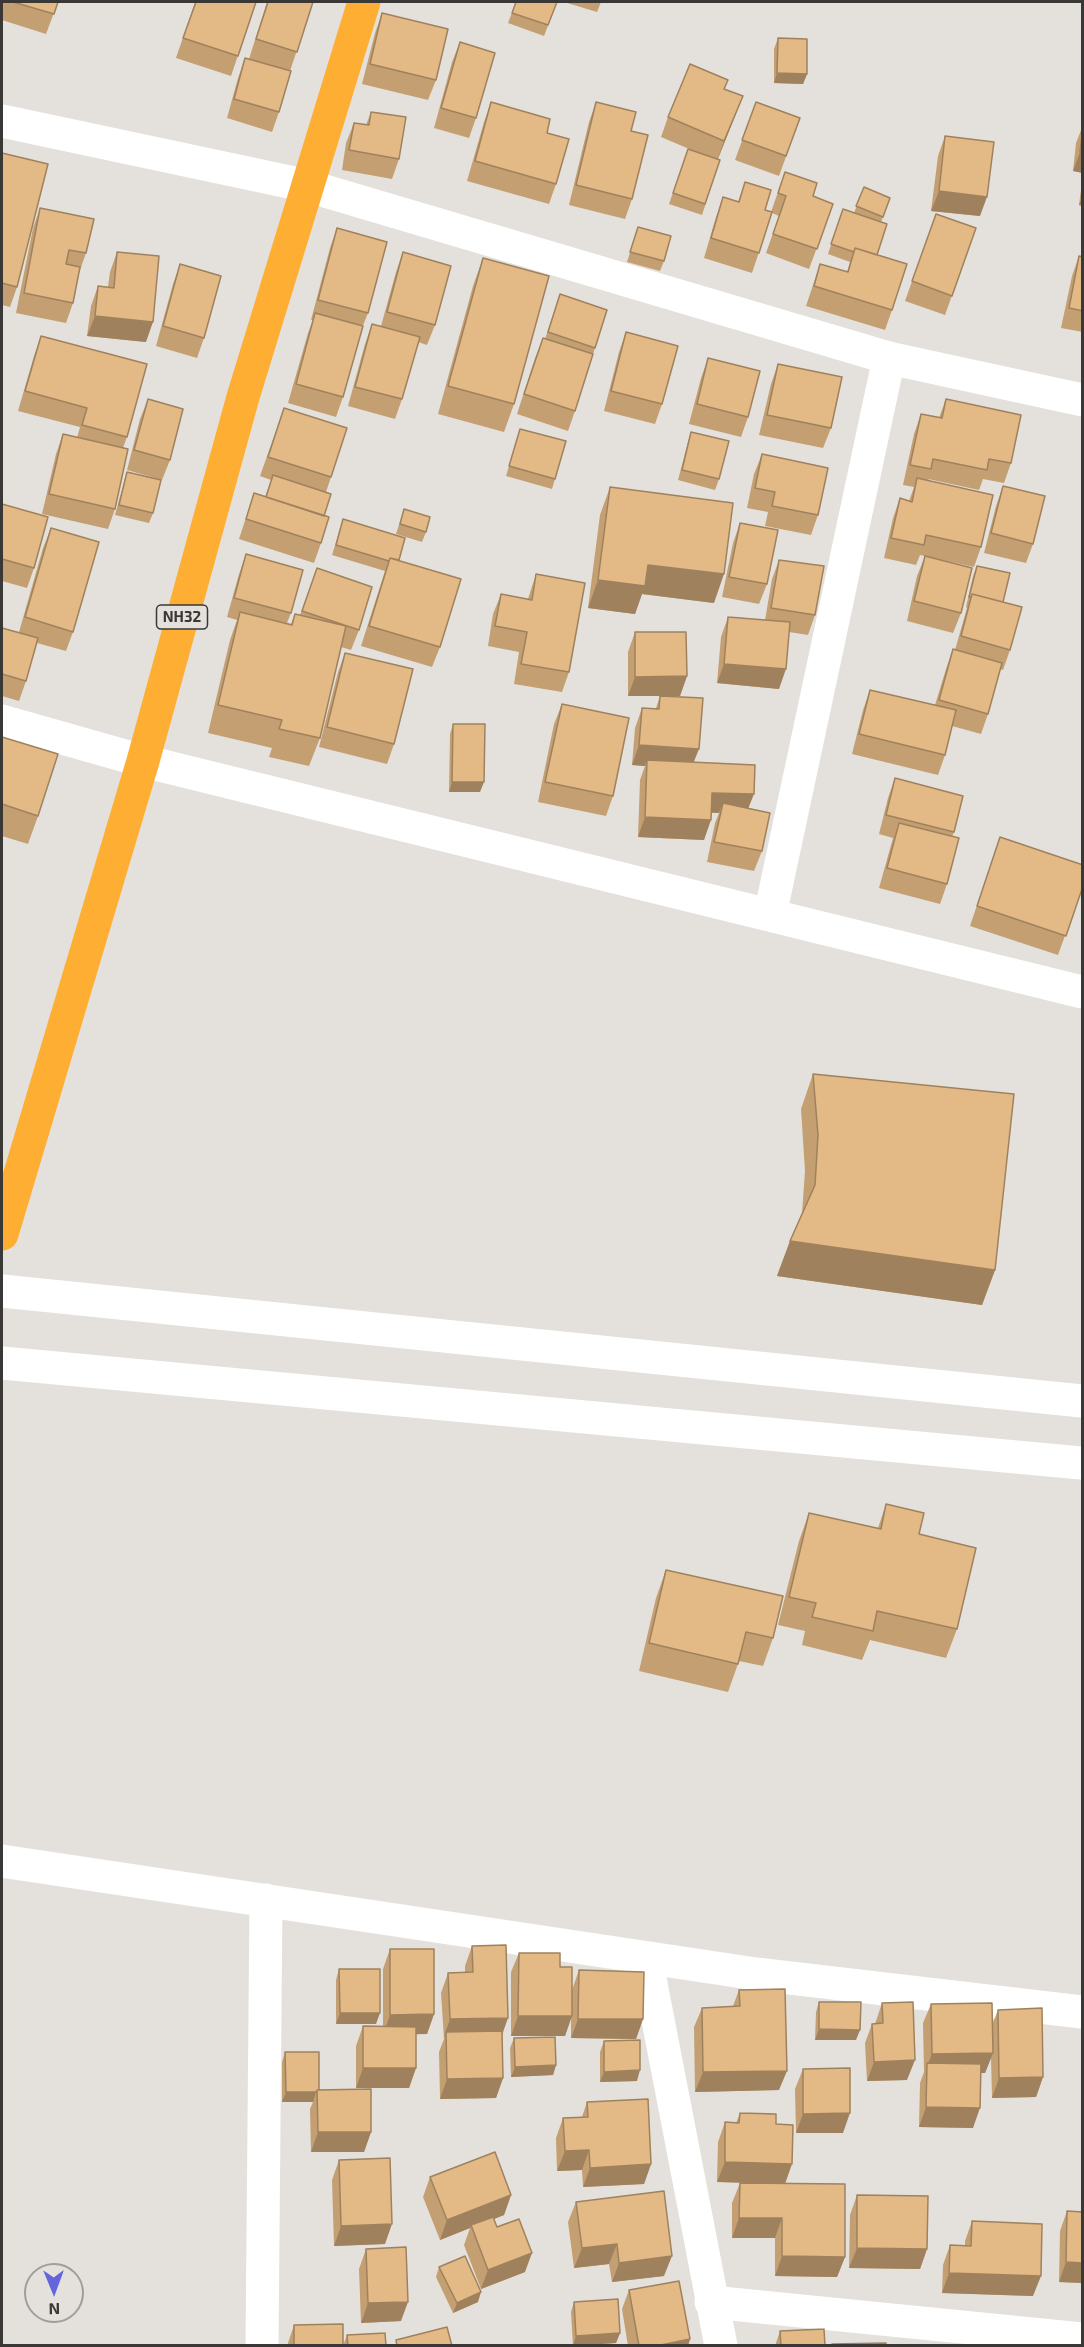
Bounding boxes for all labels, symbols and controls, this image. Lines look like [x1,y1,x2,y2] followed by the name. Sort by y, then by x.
[156,605,207,629] road number: NH32
[24,2263,84,2323] north arrow
[48,2300,60,2319] text: N

